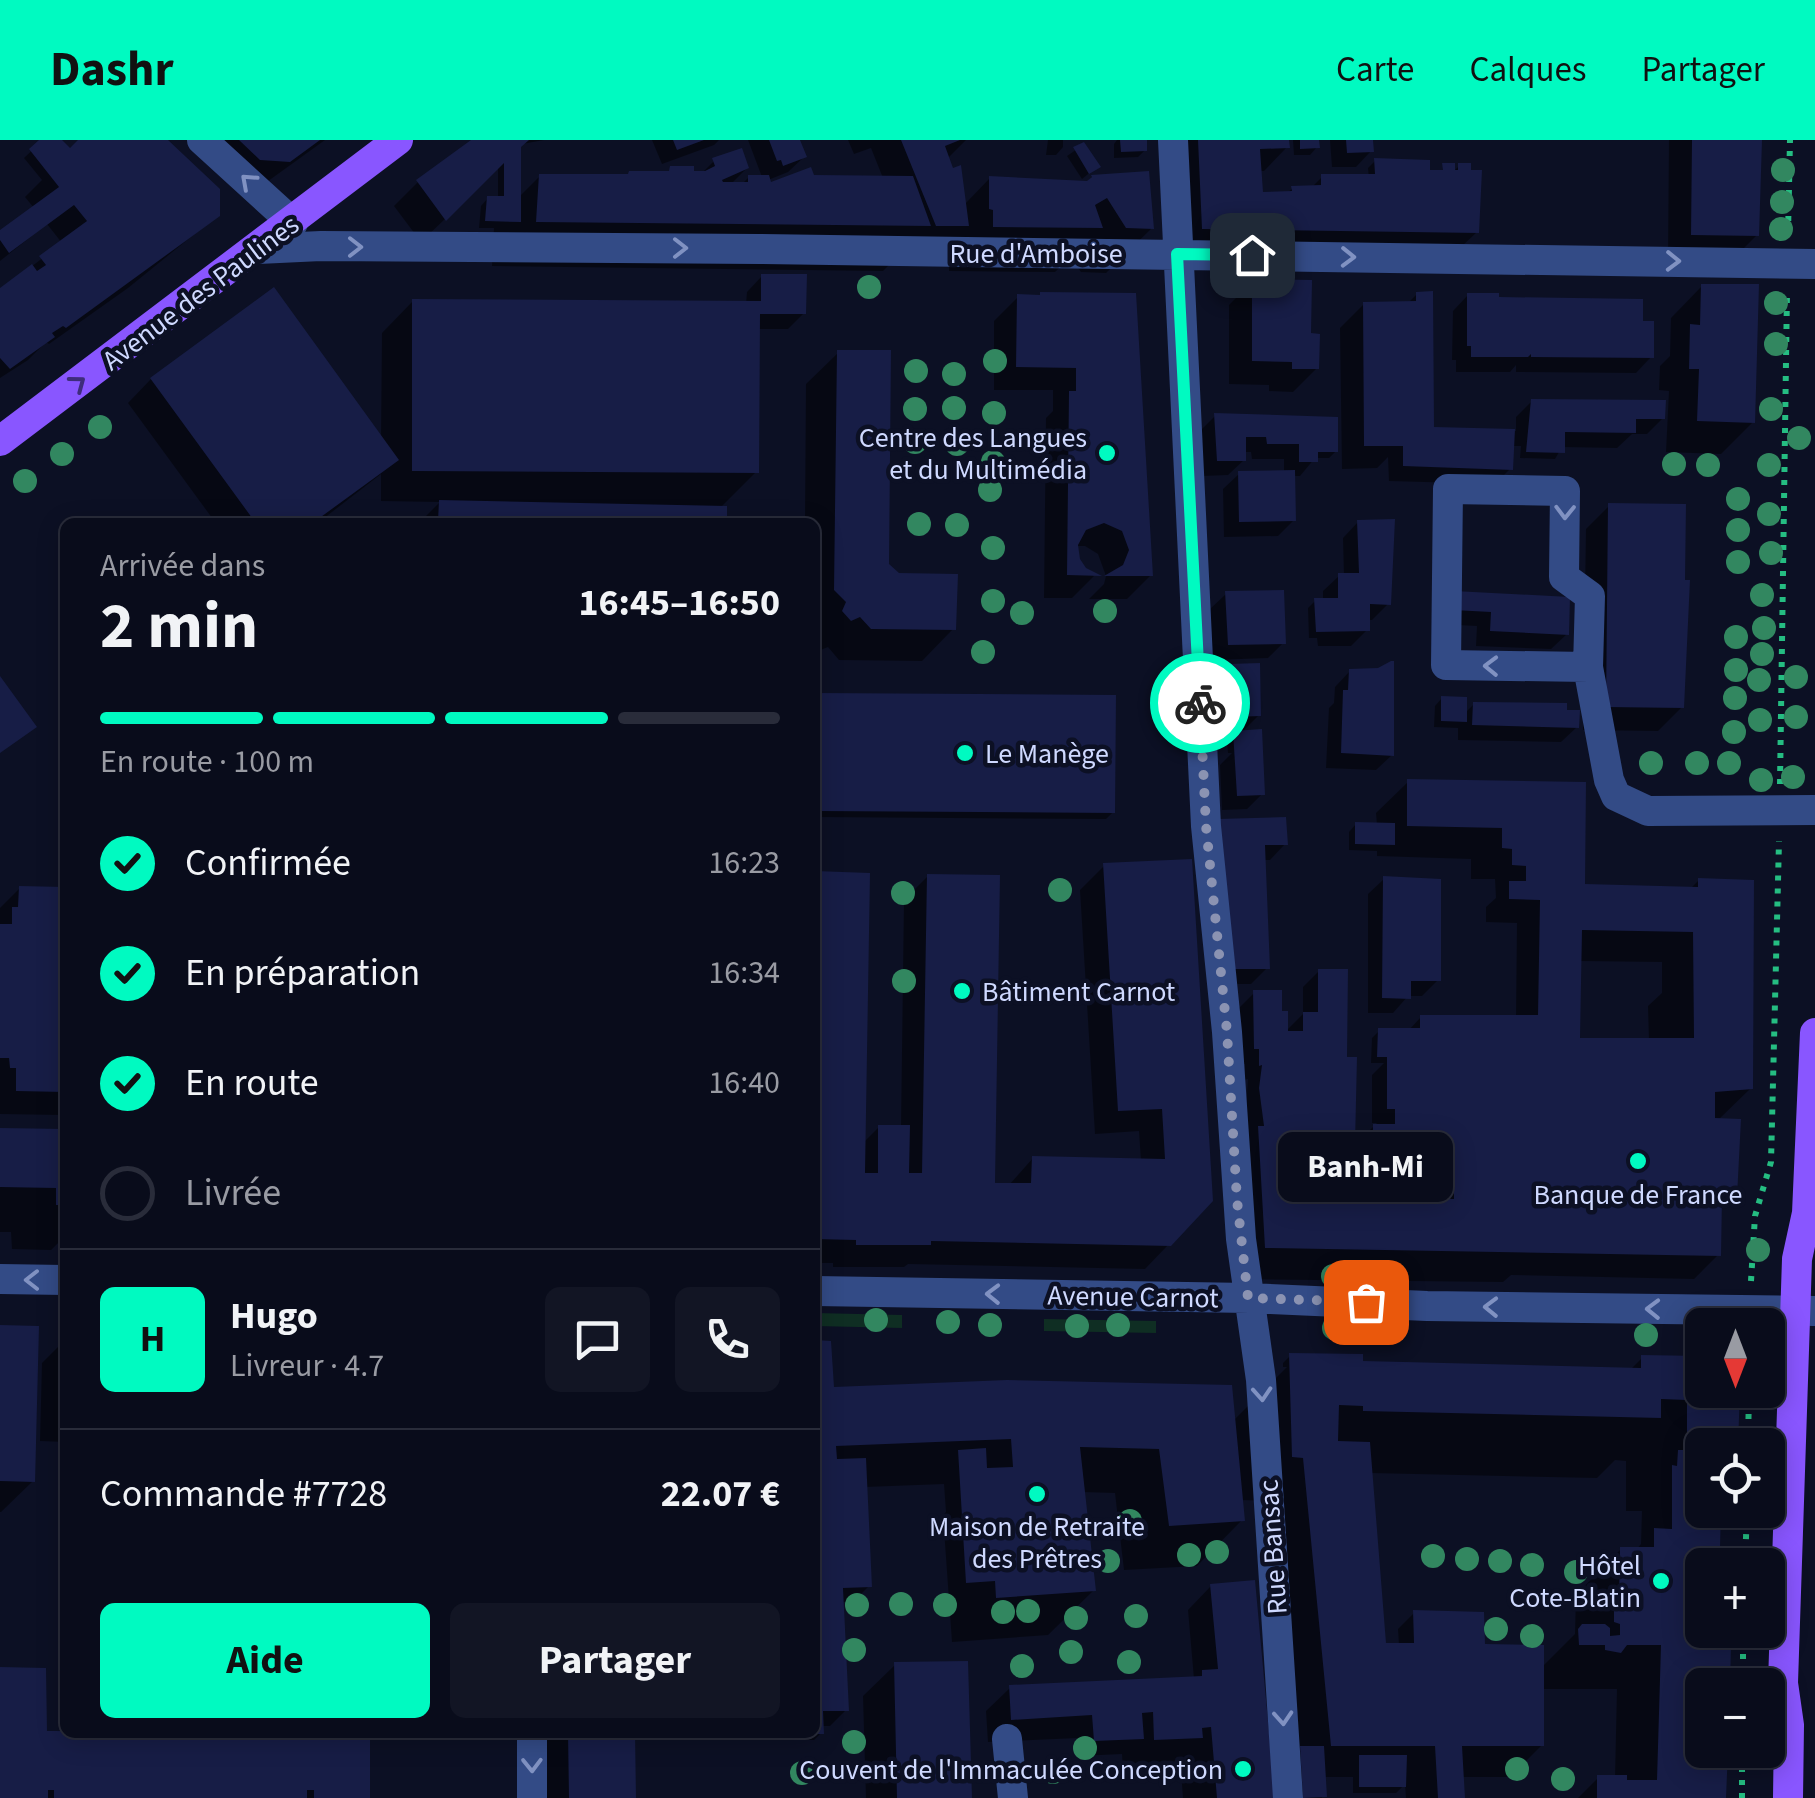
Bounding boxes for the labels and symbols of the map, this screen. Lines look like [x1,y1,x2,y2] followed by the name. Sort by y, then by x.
[241,175,259,193] one-way arrow
[94,205,308,380] street label: Avenue des Paulines
[1210,213,1295,298] pin
[949,234,1123,274] street label: Rue d'Amboise
[348,236,364,258] one-way arrow
[674,237,689,259] one-way arrow
[1340,246,1356,267] one-way arrow
[1666,250,1681,272] one-way arrow
[67,378,85,395] one-way arrow
[859,418,1087,490] place label: Centre des Langues et du Multimédia
[1096,442,1118,464] marker: Centre des Langues et du Multimédia
[1554,504,1576,520] one-way arrow
[1150,653,1250,753] courier
[1482,655,1498,677] one-way arrow
[985,734,1109,774] place label: Le Manège
[954,742,976,764] marker: Le Manège
[982,972,1176,1012] place label: Bâtiment Carnot
[951,980,973,1002] marker: Bâtiment Carnot
[1278,1132,1454,1202] callout: Banh-Mi
[1627,1150,1649,1172] marker: Banque de France
[1534,1175,1743,1215] place label: Banque de France
[1324,1260,1409,1345] pin
[24,1269,40,1290] one-way arrow
[1047,1276,1219,1318] street label: Avenue Carnot
[984,1283,1000,1304] one-way arrow
[1483,1296,1498,1318] one-way arrow
[1644,1298,1660,1320] one-way arrow
[1685,1308,1785,1408] north arrow
[1250,1387,1272,1403] one-way arrow
[1248,1478,1298,1616] street label: Rue Bansac
[1026,1483,1048,1505] marker: Maison de Retraite des Prêtres
[929,1507,1145,1579] place label: Maison de Retraite des Prêtres
[1509,1546,1641,1618] place label: Hôtel Cote-Blatin
[1650,1570,1672,1592] marker: Hôtel Cote-Blatin
[1272,1711,1293,1727] one-way arrow
[799,1750,1223,1790] place label: Couvent de l'Immaculée Conception
[521,1758,543,1774] one-way arrow
[1232,1758,1254,1780] marker: Couvent de l'Immaculée Conception

